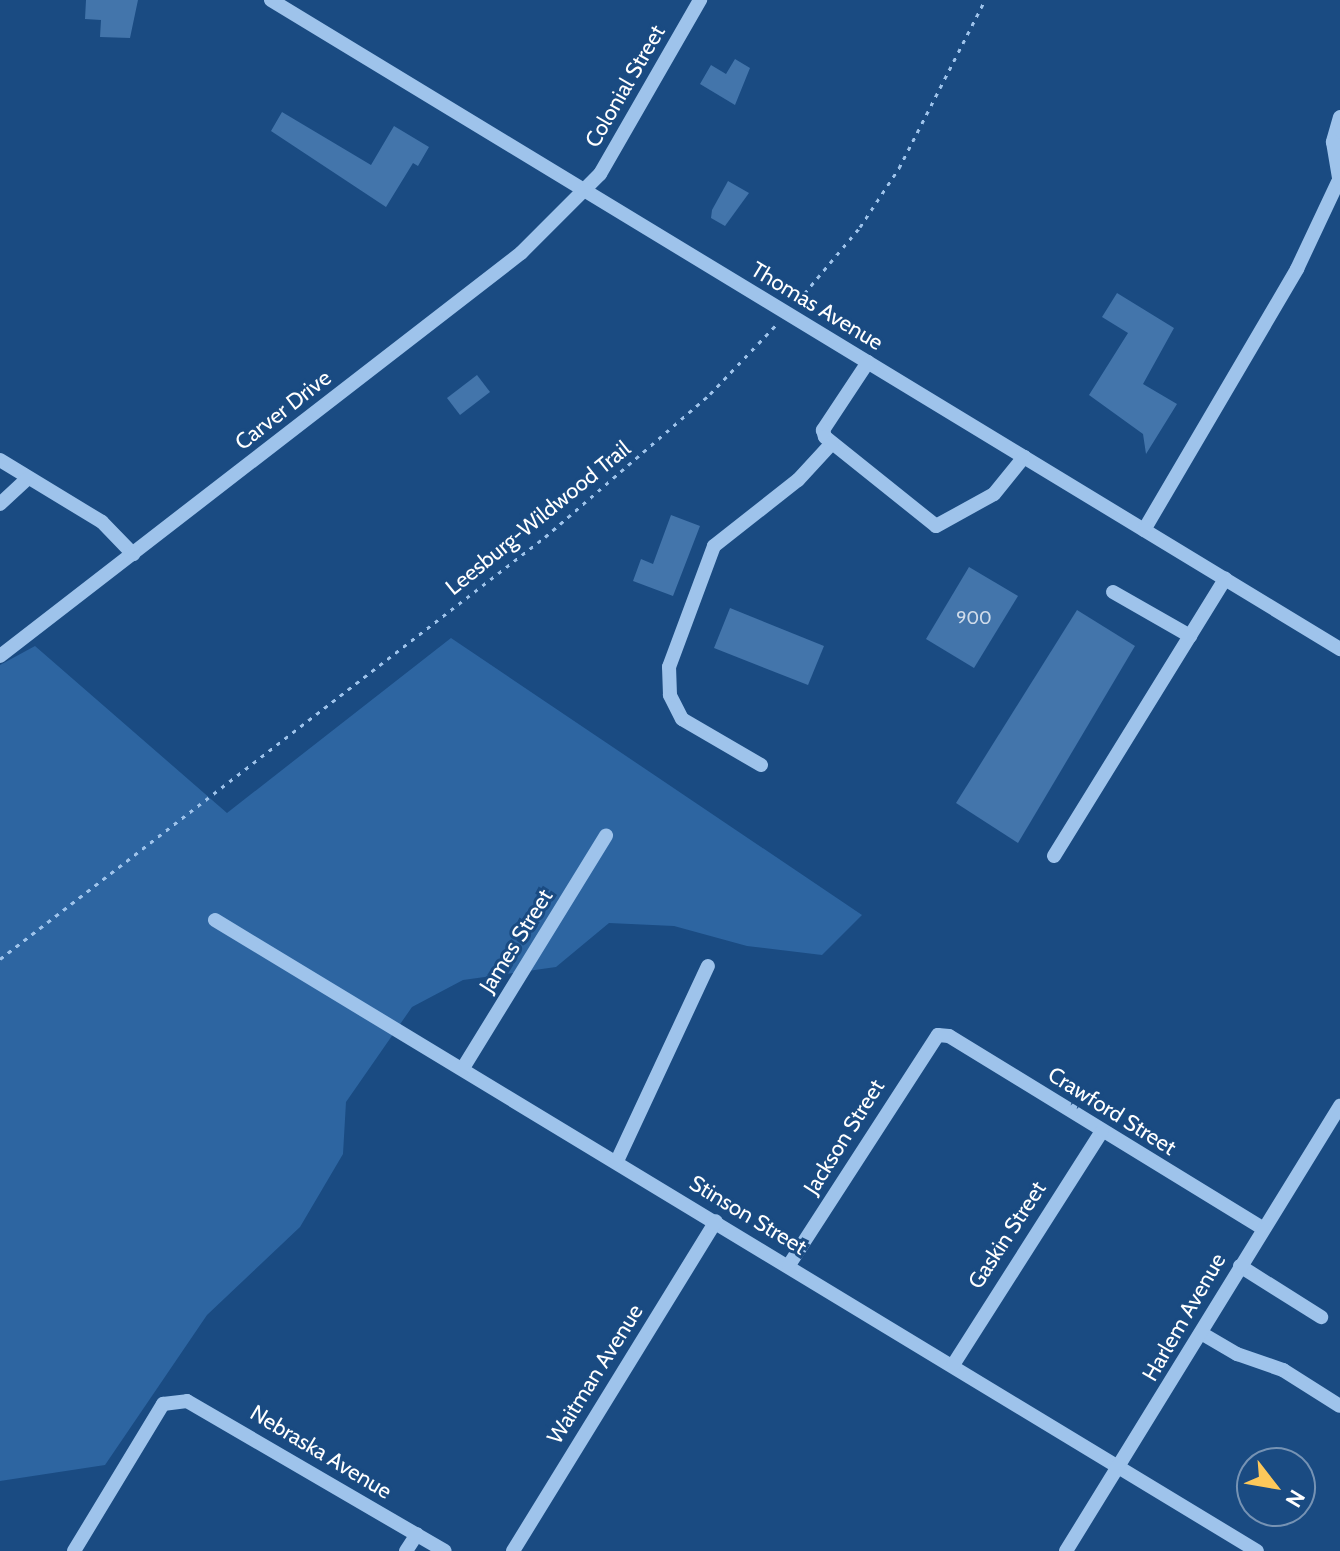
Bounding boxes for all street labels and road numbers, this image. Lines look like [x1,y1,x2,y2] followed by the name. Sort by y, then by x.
[579,20,671,152] street label: Colonial Street
[746,256,888,356] street label: Thomas Avenue
[230,364,336,456] street label: Carver Drive
[440,435,636,601] street label: Leesburg-Wildwood Trail
[474,884,558,998] street label: James Street
[1043,1061,1181,1161] street label: Crawford Street
[798,1075,890,1199] street label: Jackson Street
[685,1170,811,1260] street label: Stinson Street
[962,1176,1052,1294] street label: Gaskin Street
[1137,1248,1231,1386] street label: Harlem Avenue
[542,1299,648,1449] street label: Waitman Avenue
[246,1399,396,1505] street label: Nebraska Avenue

